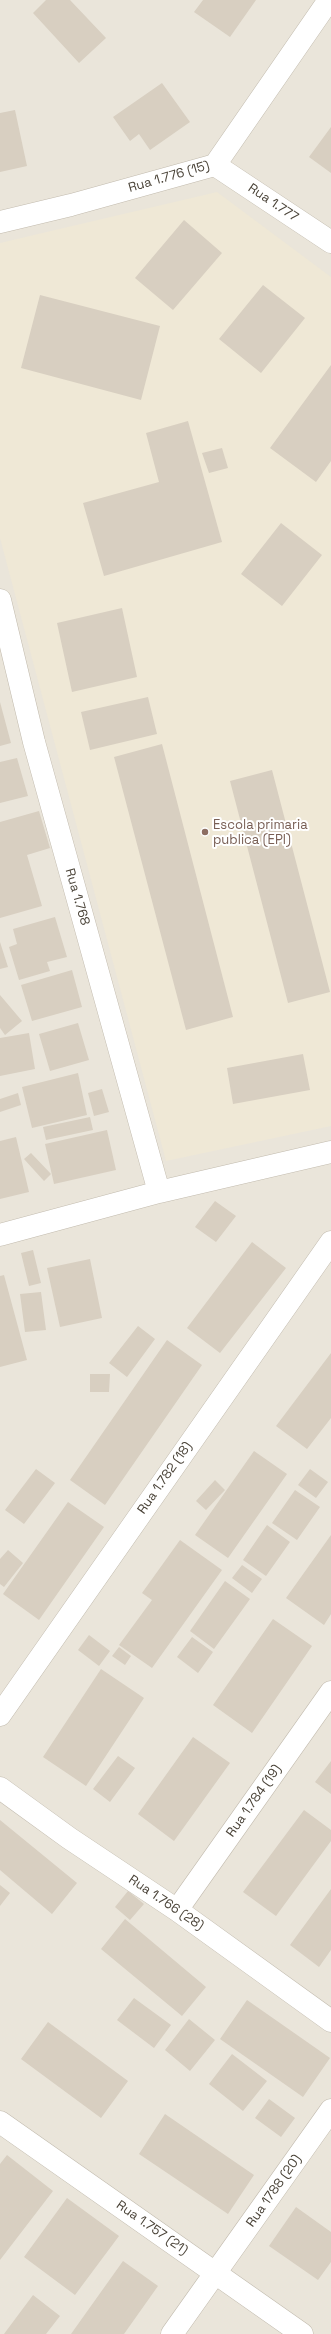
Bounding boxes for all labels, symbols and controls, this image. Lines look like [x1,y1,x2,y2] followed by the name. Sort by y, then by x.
[127,158,211,196] street label: Rua 1.776 (15)
[245,181,301,225] street label: Rua 1.777
[213,817,308,848] place label: Escola primaria publica (EPI)
[200,827,210,837] marker: Escola primaria publica (EPI)
[61,867,93,927] street label: Rua 1.768
[134,1439,196,1517] street label: Rua 1.782 (18)
[223,1762,285,1840] street label: Rua 1.784 (19)
[125,1872,207,1934] street label: Rua 1.766 (28)
[243,2152,305,2230] street label: Rua 1788 (20)
[113,2198,191,2258] street label: Rua 1.757 (21)

